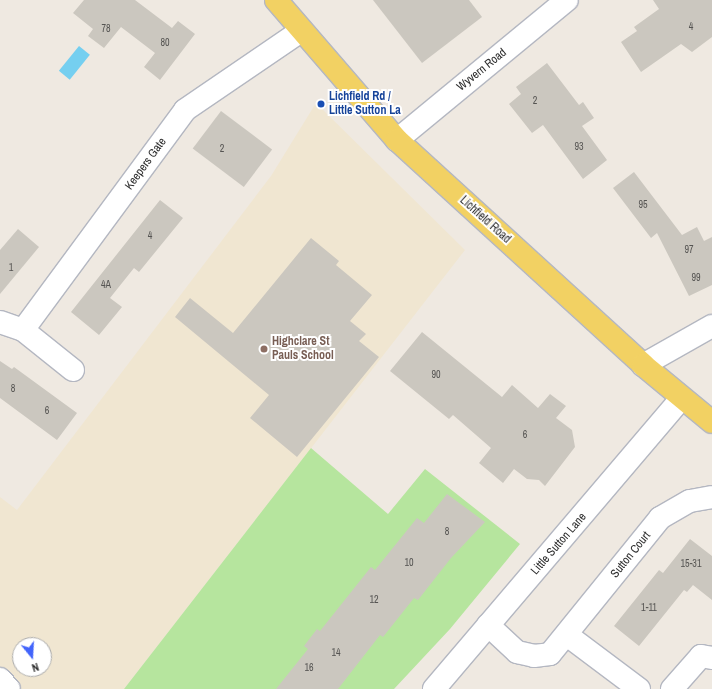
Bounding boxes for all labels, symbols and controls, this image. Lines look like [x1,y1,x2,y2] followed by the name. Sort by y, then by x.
[689,21,693,33] house number: 4
[101,23,111,35] house number: 78
[160,37,170,49] house number: 80
[454,46,510,94] street label: Wyvern Road
[329,90,401,118] place label: Lichfield Rd / Little Sutton La
[533,95,537,107] house number: 2
[316,99,326,109] marker: Lichfield Rd / Little Sutton La
[122,135,170,193] street label: Keepers Gate
[574,141,584,153] house number: 93
[220,143,224,155] house number: 2
[457,193,513,247] street label: Lichfield Road
[638,199,648,211] house number: 95
[148,230,152,242] house number: 4
[684,244,694,256] house number: 97
[9,262,13,274] house number: 1
[691,272,701,284] house number: 99
[101,279,111,291] house number: 4A
[272,335,334,363] place label: Highclare St Pauls School
[259,344,269,354] marker: Highclare St Pauls School
[431,369,441,381] house number: 90
[11,383,15,395] house number: 8
[45,405,49,417] house number: 6
[523,429,527,441] house number: 6
[528,510,590,578] street label: Little Sutton Lane
[445,526,449,538] house number: 8
[608,529,654,581] street label: Sutton Court
[404,557,414,569] house number: 10
[681,558,701,570] house number: 15-31
[369,594,379,606] house number: 12
[641,602,657,614] house number: 1-11
[12,637,52,677] north arrow
[331,647,341,659] house number: 14
[30,660,41,675] text: N
[304,662,314,674] house number: 16

